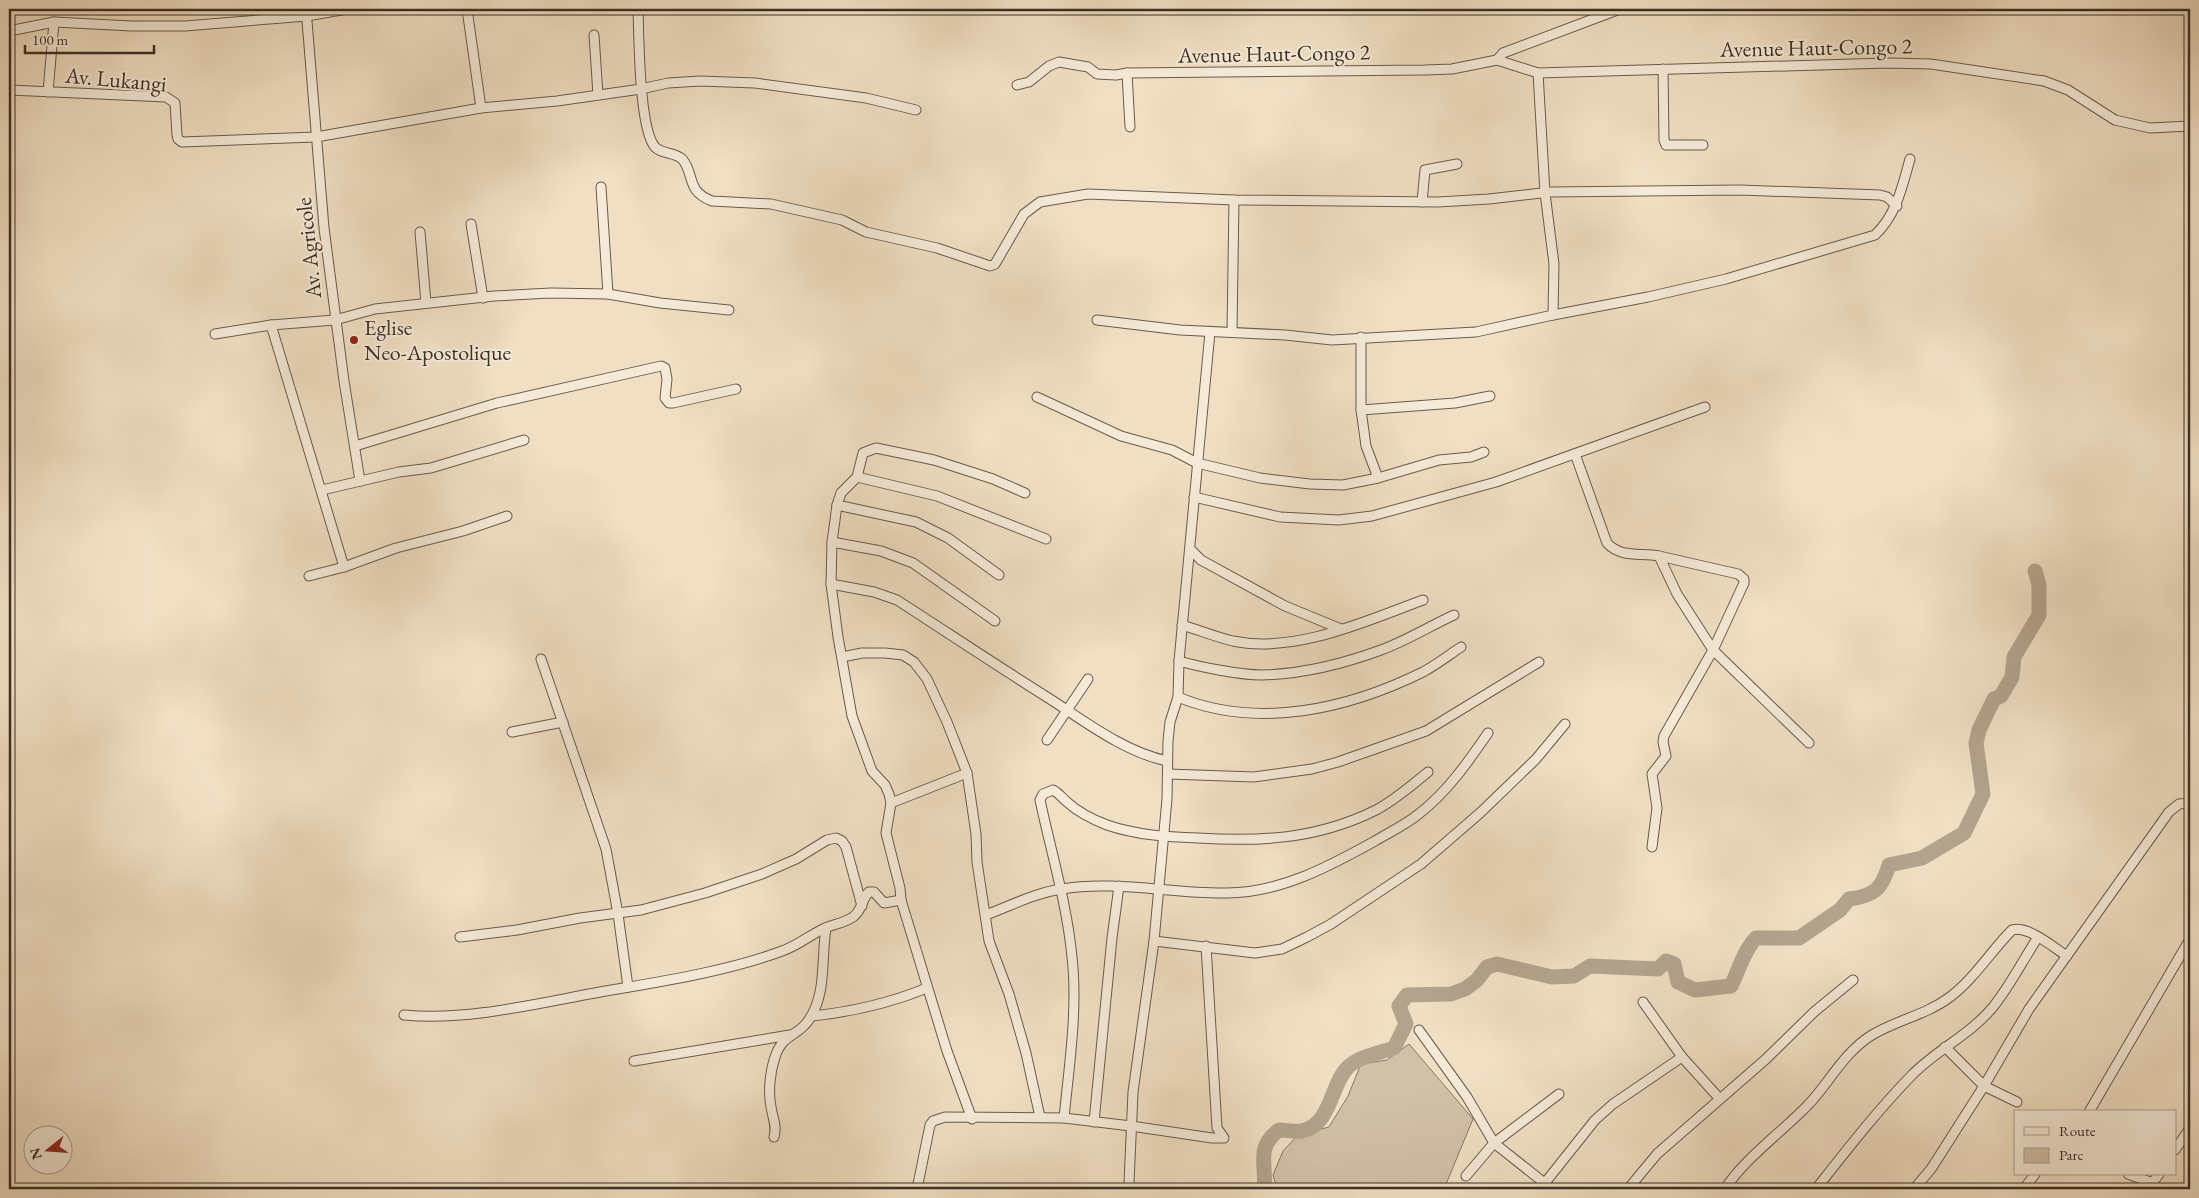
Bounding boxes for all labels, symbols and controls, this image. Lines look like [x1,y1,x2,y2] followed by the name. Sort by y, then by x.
[25,22,154,54] scale bar
[32,30,69,49] text: 100 m
[1719,31,1913,64] street label: Avenue Haut-Congo 2
[1177,37,1371,70] street label: Avenue Haut-Congo 2
[63,61,168,98] street label: Av. Lukangi
[289,195,328,301] street label: Av. Agricole
[364,313,512,367] place label: Eglise Neo-Apostolique
[348,334,360,346] marker: Eglise Neo-Apostolique
[2014,1110,2176,1176] legend
[2059,1121,2096,1140] text: Route
[22,1126,72,1176] north arrow
[25,1145,46,1162] text: N
[2059,1145,2084,1164] text: Parc

